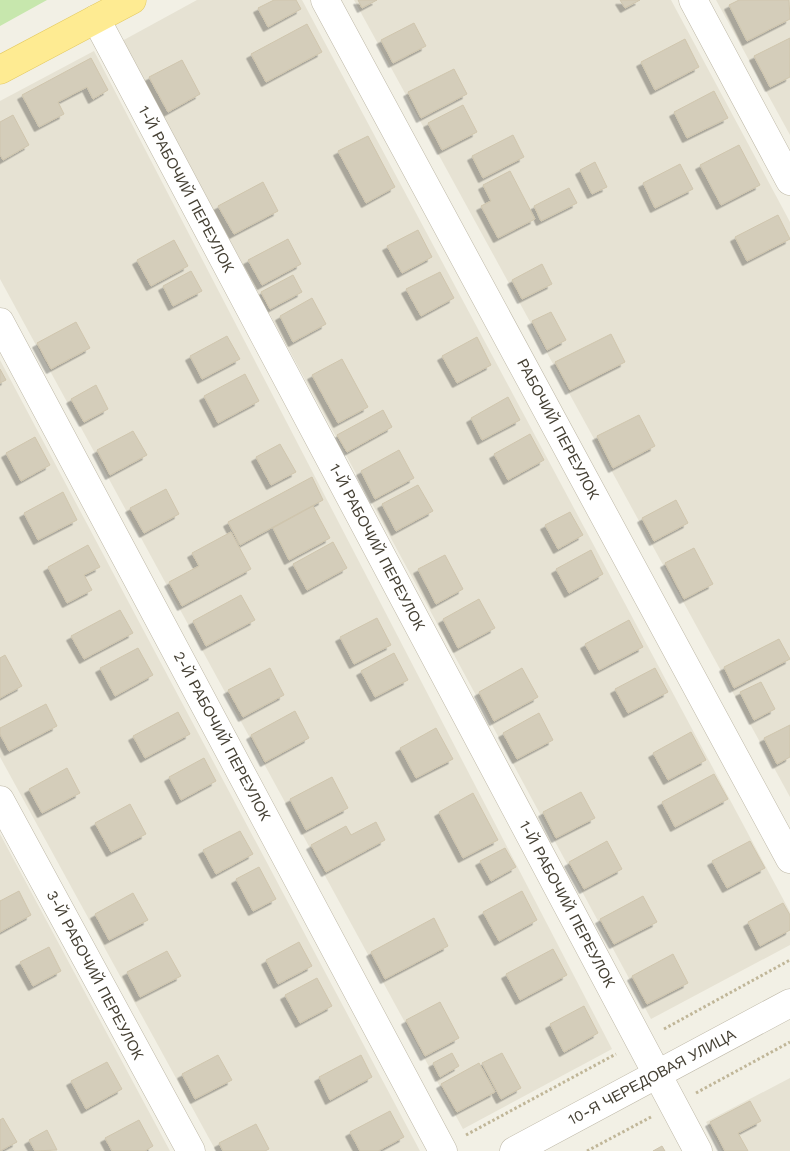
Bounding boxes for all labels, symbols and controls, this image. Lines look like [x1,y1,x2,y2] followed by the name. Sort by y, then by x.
[134,103,238,276] street label: 1-Й РАБОЧИЙ ПЕРЕУЛОК
[513,356,603,503] street label: РАБОЧИЙ ПЕРЕУЛОК
[325,461,429,634] street label: 1-Й РАБОЧИЙ ПЕРЕУЛОК
[170,648,274,824] street label: 2-Й РАБОЧИЙ ПЕРЕУЛОК
[515,818,619,991] street label: 1-Й РАБОЧИЙ ПЕРЕУЛОК
[43,887,147,1063] street label: 3-Й РАБОЧИЙ ПЕРЕУЛОК
[565,1025,739,1129] street label: 10-Я ЧЕРЕДОВАЯ УЛИЦА

